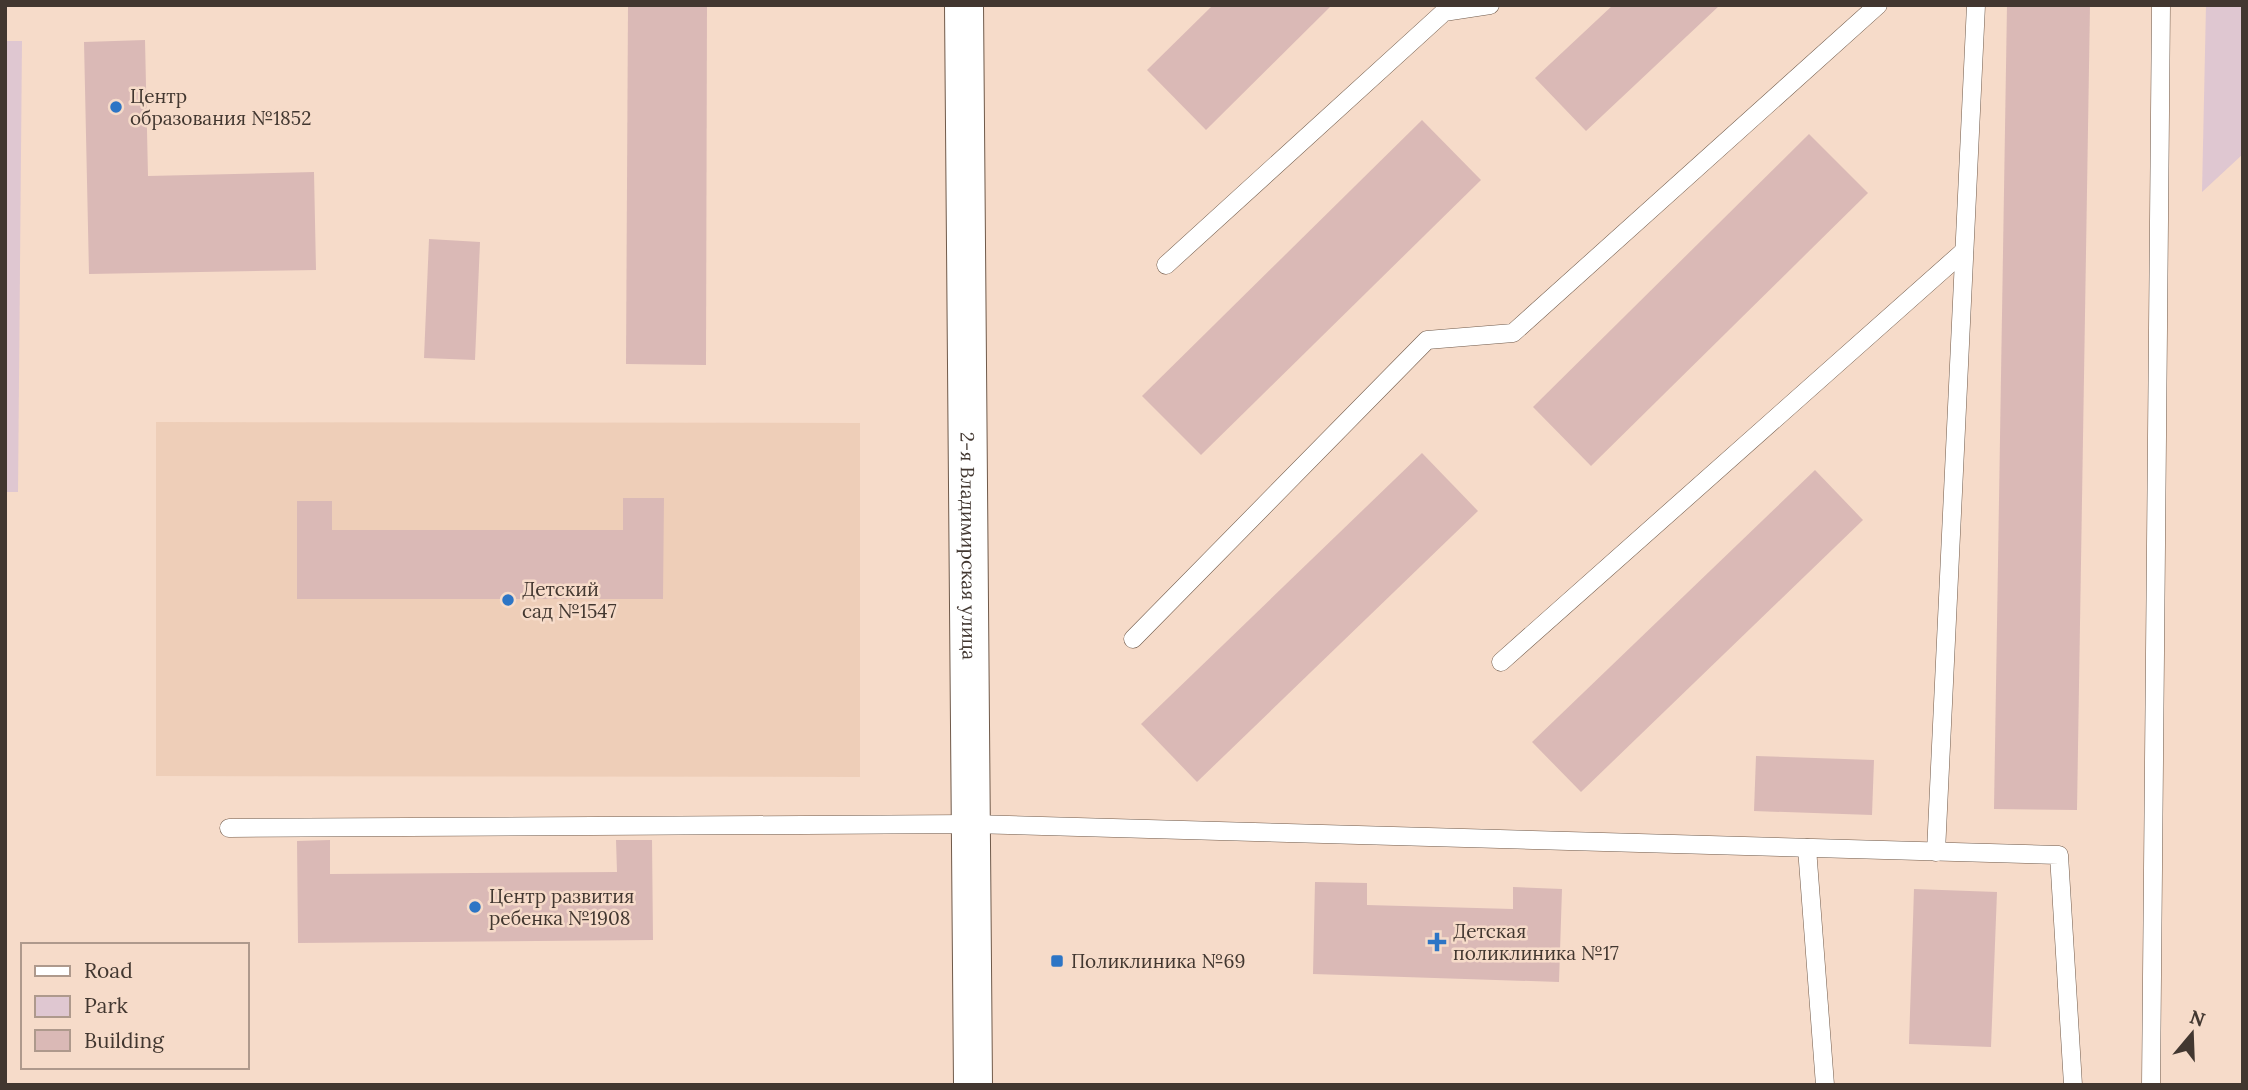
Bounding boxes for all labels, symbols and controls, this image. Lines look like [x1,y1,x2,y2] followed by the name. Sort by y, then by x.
[130,84,311,130] place label: Центр образования №1852
[108,99,124,115] marker: Центр образования №1852
[956,432,981,660] street label: 2-я Владимирская улица
[522,577,617,623] place label: Детский сад №1547
[500,592,516,608] marker: Детский сад №1547
[489,884,634,930] place label: Центр развития ребенка №1908
[467,899,483,915] marker: Центр развития ребенка №1908
[1453,919,1619,965] place label: Детская поликлиника №17
[1427,932,1447,952] marker: Детская поликлиника №17
[21,943,248,1069] legend
[1071,949,1245,973] place label: Поликлиника №69
[1049,953,1065,969] marker: Поликлиника №69
[84,957,133,984] text: Road
[84,992,128,1019] text: Park
[2157,999,2227,1069] north arrow
[2187,1004,2209,1032] text: N
[84,1027,164,1054] text: Building

